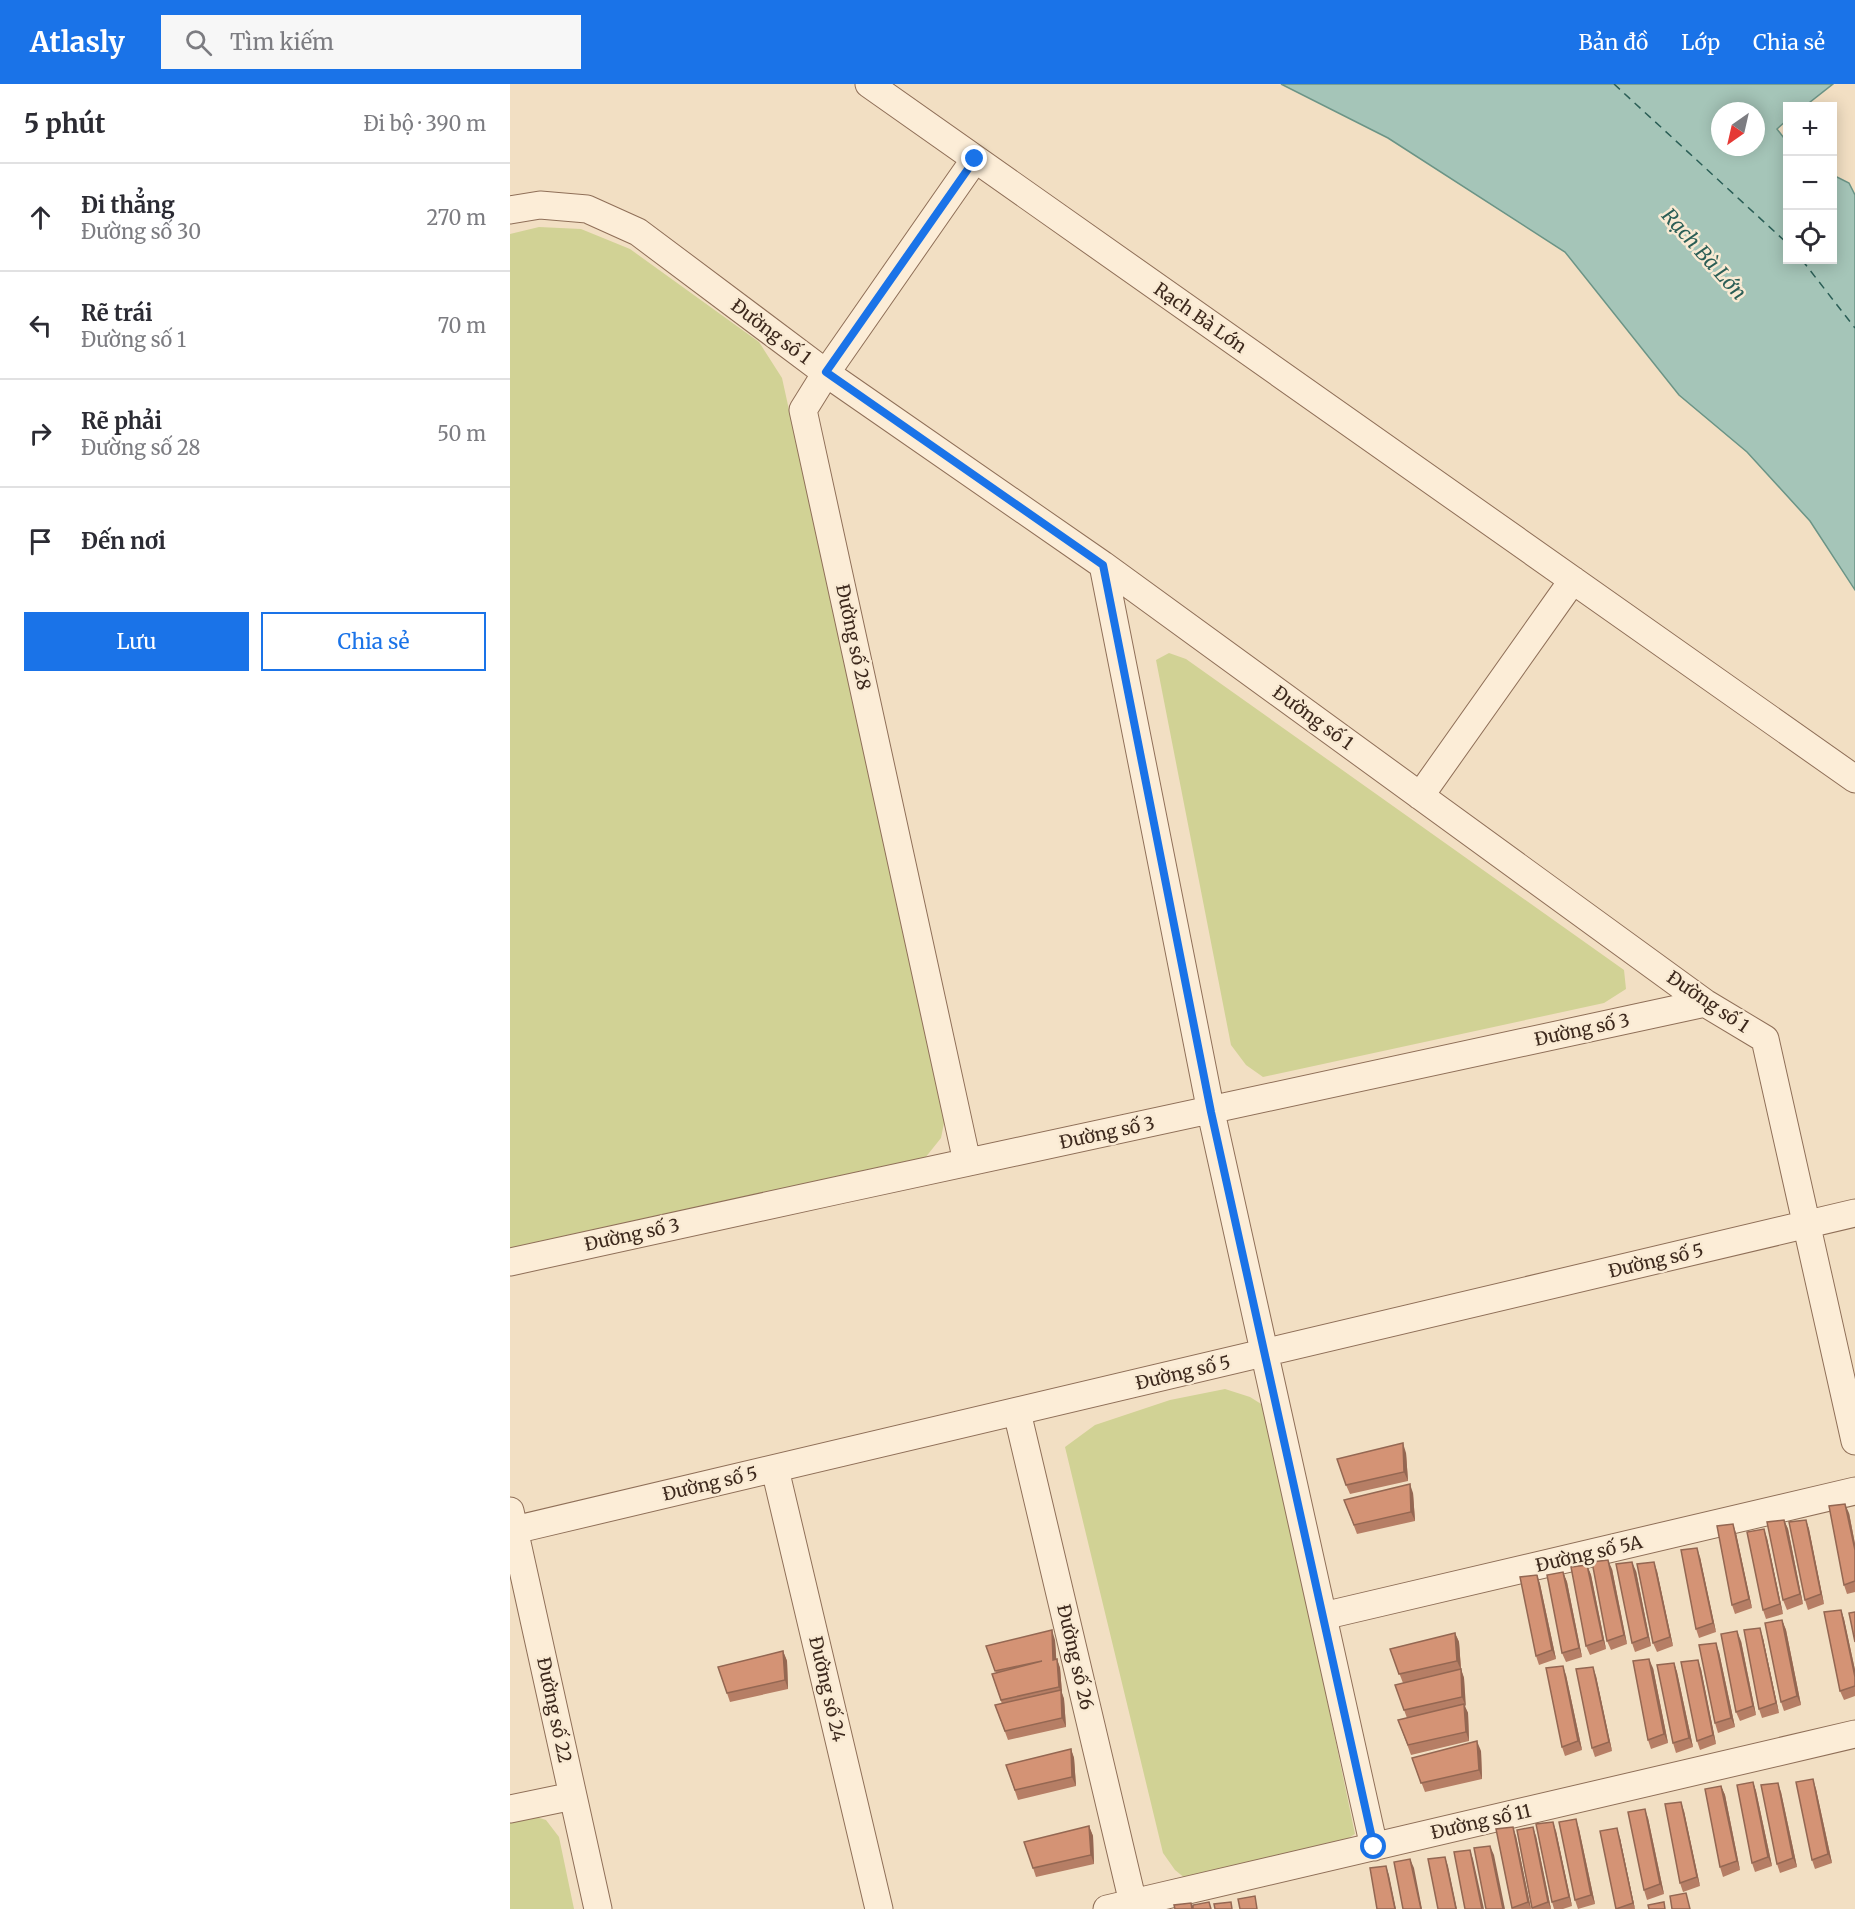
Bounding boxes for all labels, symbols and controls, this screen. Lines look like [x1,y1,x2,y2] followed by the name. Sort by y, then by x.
[161,15,581,69] search box
[30,24,125,60] text: Atlasly
[182,26,215,59] icon: search
[230,28,334,56] text: Tìm kiếm
[1579,29,1648,56] text: Bản đồ
[1681,29,1720,56] text: Lớp
[1753,29,1825,56] text: Chia sẻ
[1711,102,1765,156] north arrow
[1783,102,1837,264] map controls
[1783,102,1837,156] button: +
[24,107,105,140] text: 5 phút
[363,111,486,136] text: Đi bộ · 390 m
[961,145,987,171] route end
[1783,156,1837,210] button: −
[81,191,175,219] text: Đi thẳng
[24,201,57,234] icon: ahead
[1657,203,1752,305] water label: Rạch Bà Lớn
[426,205,486,230] text: 270 m
[1783,210,1837,264] button: locate
[81,219,201,244] text: Đường số 30
[1150,277,1251,358] street label: Rạch Bà Lớn
[727,294,816,369] street label: Đường số 1
[81,299,153,327] text: Rẽ trái
[24,309,57,342] icon: left
[438,313,486,338] text: 70 m
[81,327,186,352] text: Đường số 1
[81,407,162,435] text: Rẽ phải
[24,417,57,450] icon: right
[437,421,486,446] text: 50 m
[81,435,201,460] text: Đường số 28
[24,525,57,558] icon: arrive
[81,527,166,555] text: Đến nơi
[831,582,876,692] street label: Đường số 28
[24,612,249,671] button: Lưu
[261,612,486,671] button: Chia sẻ
[1268,681,1358,755] street label: Đường số 1
[1663,966,1754,1038] street label: Đường số 1
[1532,1008,1632,1051] street label: Đường số 3
[1057,1111,1157,1154] street label: Đường số 3
[582,1213,682,1256] street label: Đường số 3
[1606,1238,1706,1283] street label: Đường số 5
[1133,1350,1233,1395] street label: Đường số 5
[660,1461,760,1506] street label: Đường số 5
[1533,1530,1645,1577] street label: Đường số 5A
[1052,1602,1099,1712] street label: Đường số 26
[804,1634,851,1744] street label: Đường số 24
[532,1655,577,1765] street label: Đường số 22
[1429,1799,1533,1844] street label: Đường số 11
[1360,1833,1386,1859] route start

